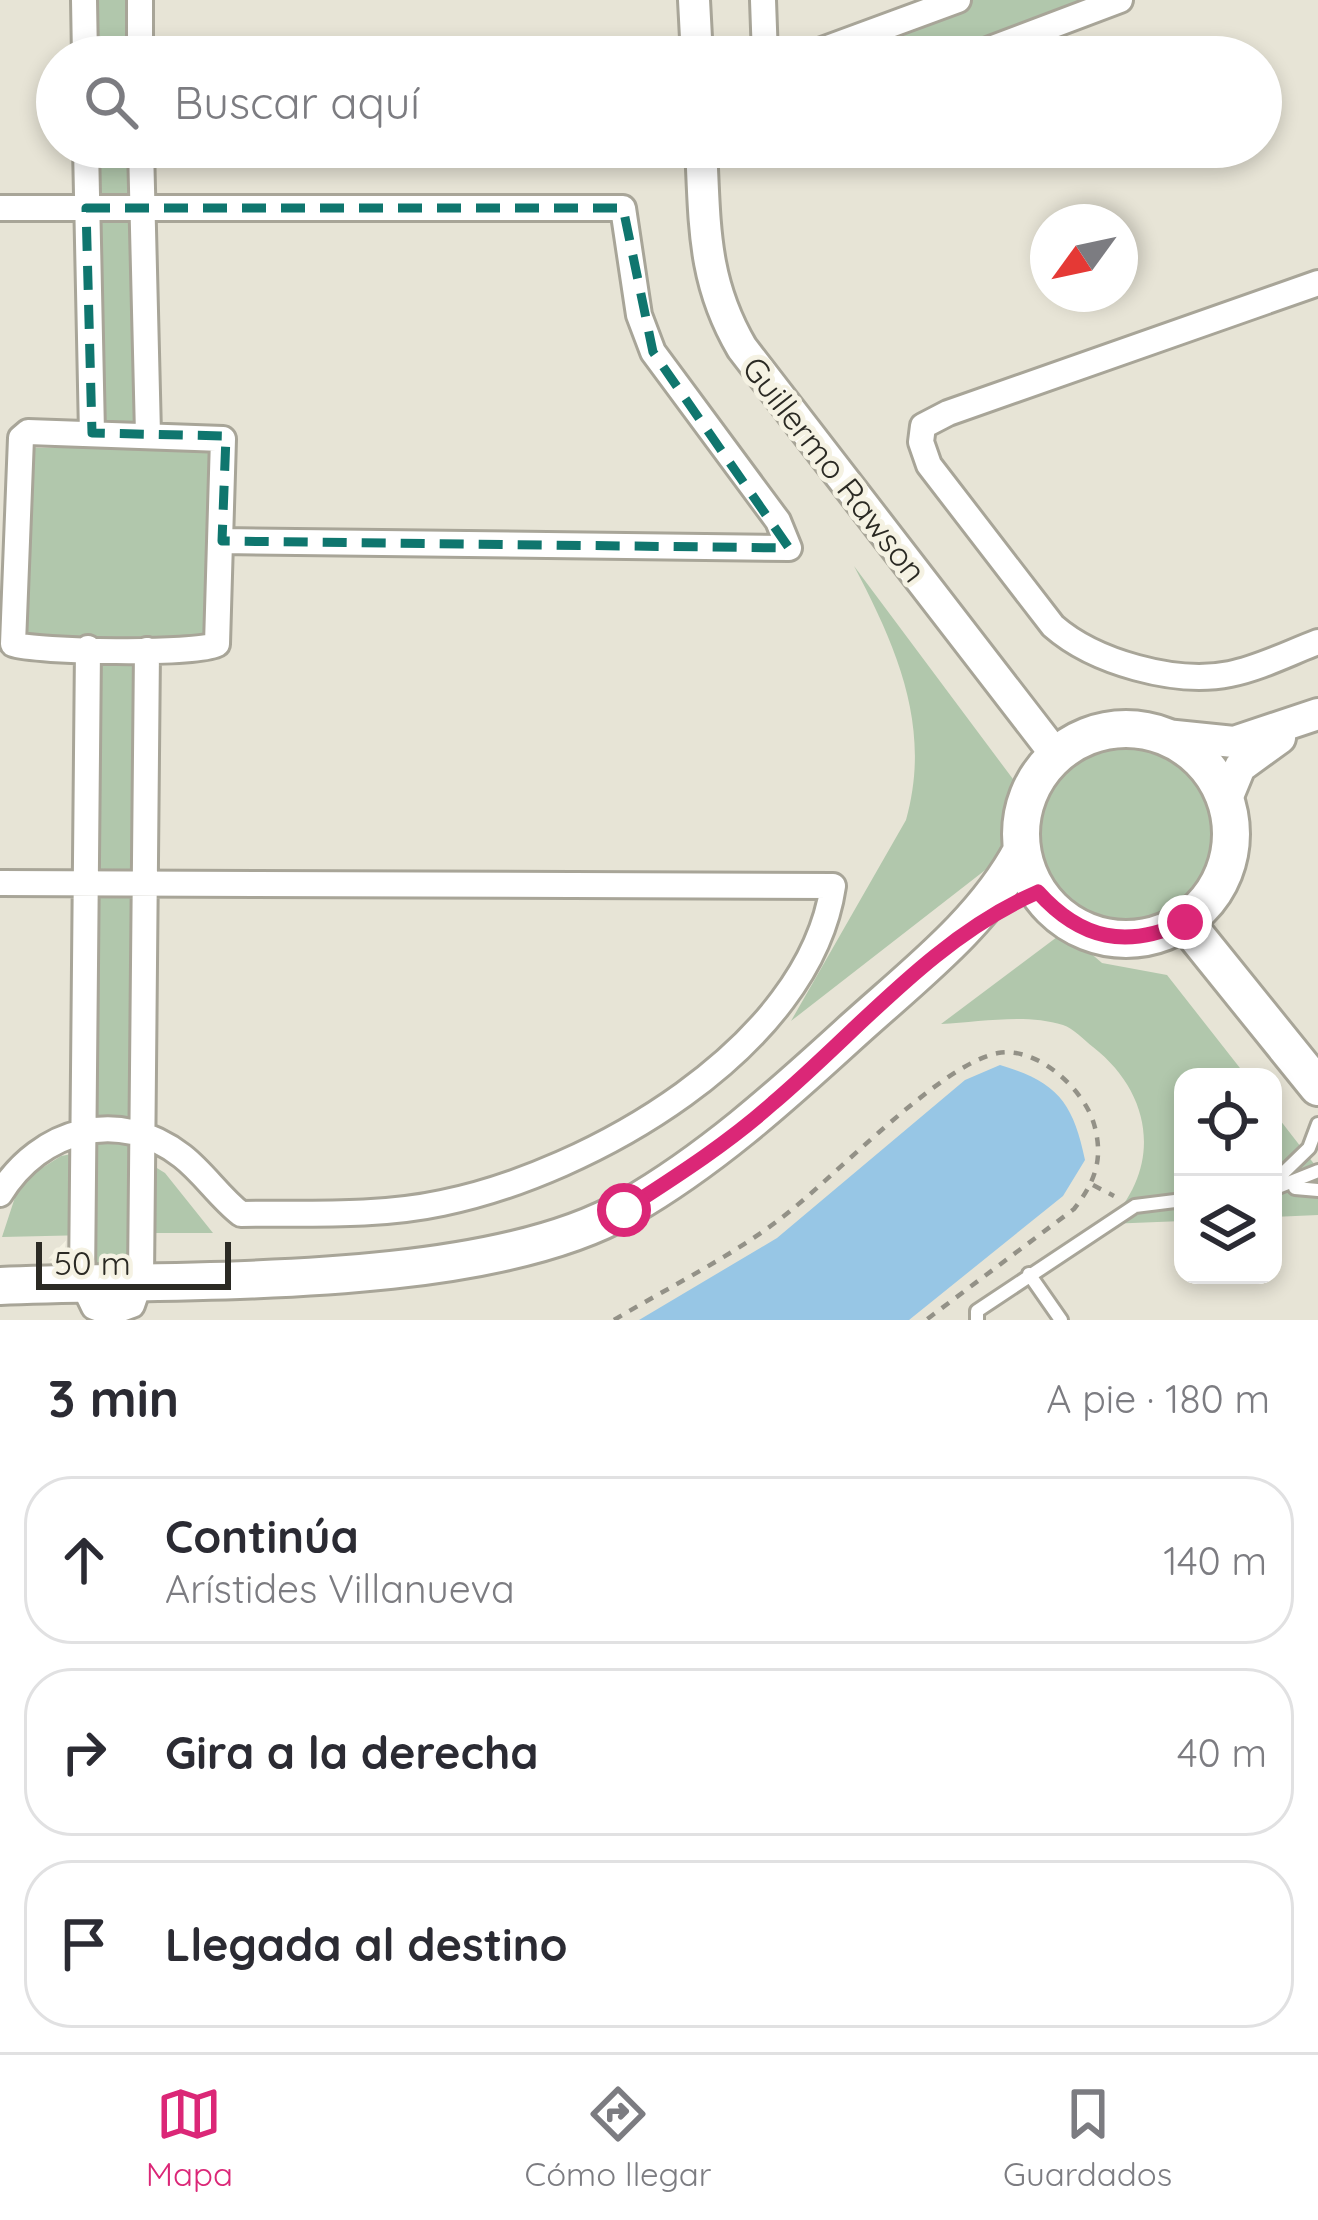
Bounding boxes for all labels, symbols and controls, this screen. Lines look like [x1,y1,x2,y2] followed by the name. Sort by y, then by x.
[36,36,1282,168] search box
[78,69,144,135] icon: search
[174,74,420,130] text: Buscar aquí
[1030,204,1138,312] north arrow
[734,348,936,590] street label: Guillermo Rawson
[1158,895,1212,949] route end
[1174,1068,1282,1284] map controls
[1174,1068,1282,1176] button: locate
[1174,1176,1282,1284] button: layers
[597,1183,651,1237] route start
[36,1236,231,1289] scale bar
[54,1242,131,1283] text: 50 m
[48,1366,179,1430] text: 3 min
[1046,1374,1270,1423] text: A pie · 180 m
[165,1508,359,1564] text: Continúa
[51,1527,117,1593] icon: ahead
[1163,1536,1267,1585] text: 140 m
[165,1564,515,1613] text: Arístides Villanueva
[51,1719,117,1785] icon: right
[165,1724,539,1780] text: Gira a la derecha
[1177,1728,1267,1777] text: 40 m
[51,1911,117,1977] icon: arrive
[165,1916,568,1972] text: Llegada al destino
[146,2081,233,2194] tab: Mapa
[525,2081,712,2194] tab: Cómo llegar
[1003,2081,1172,2194] tab: Guardados

